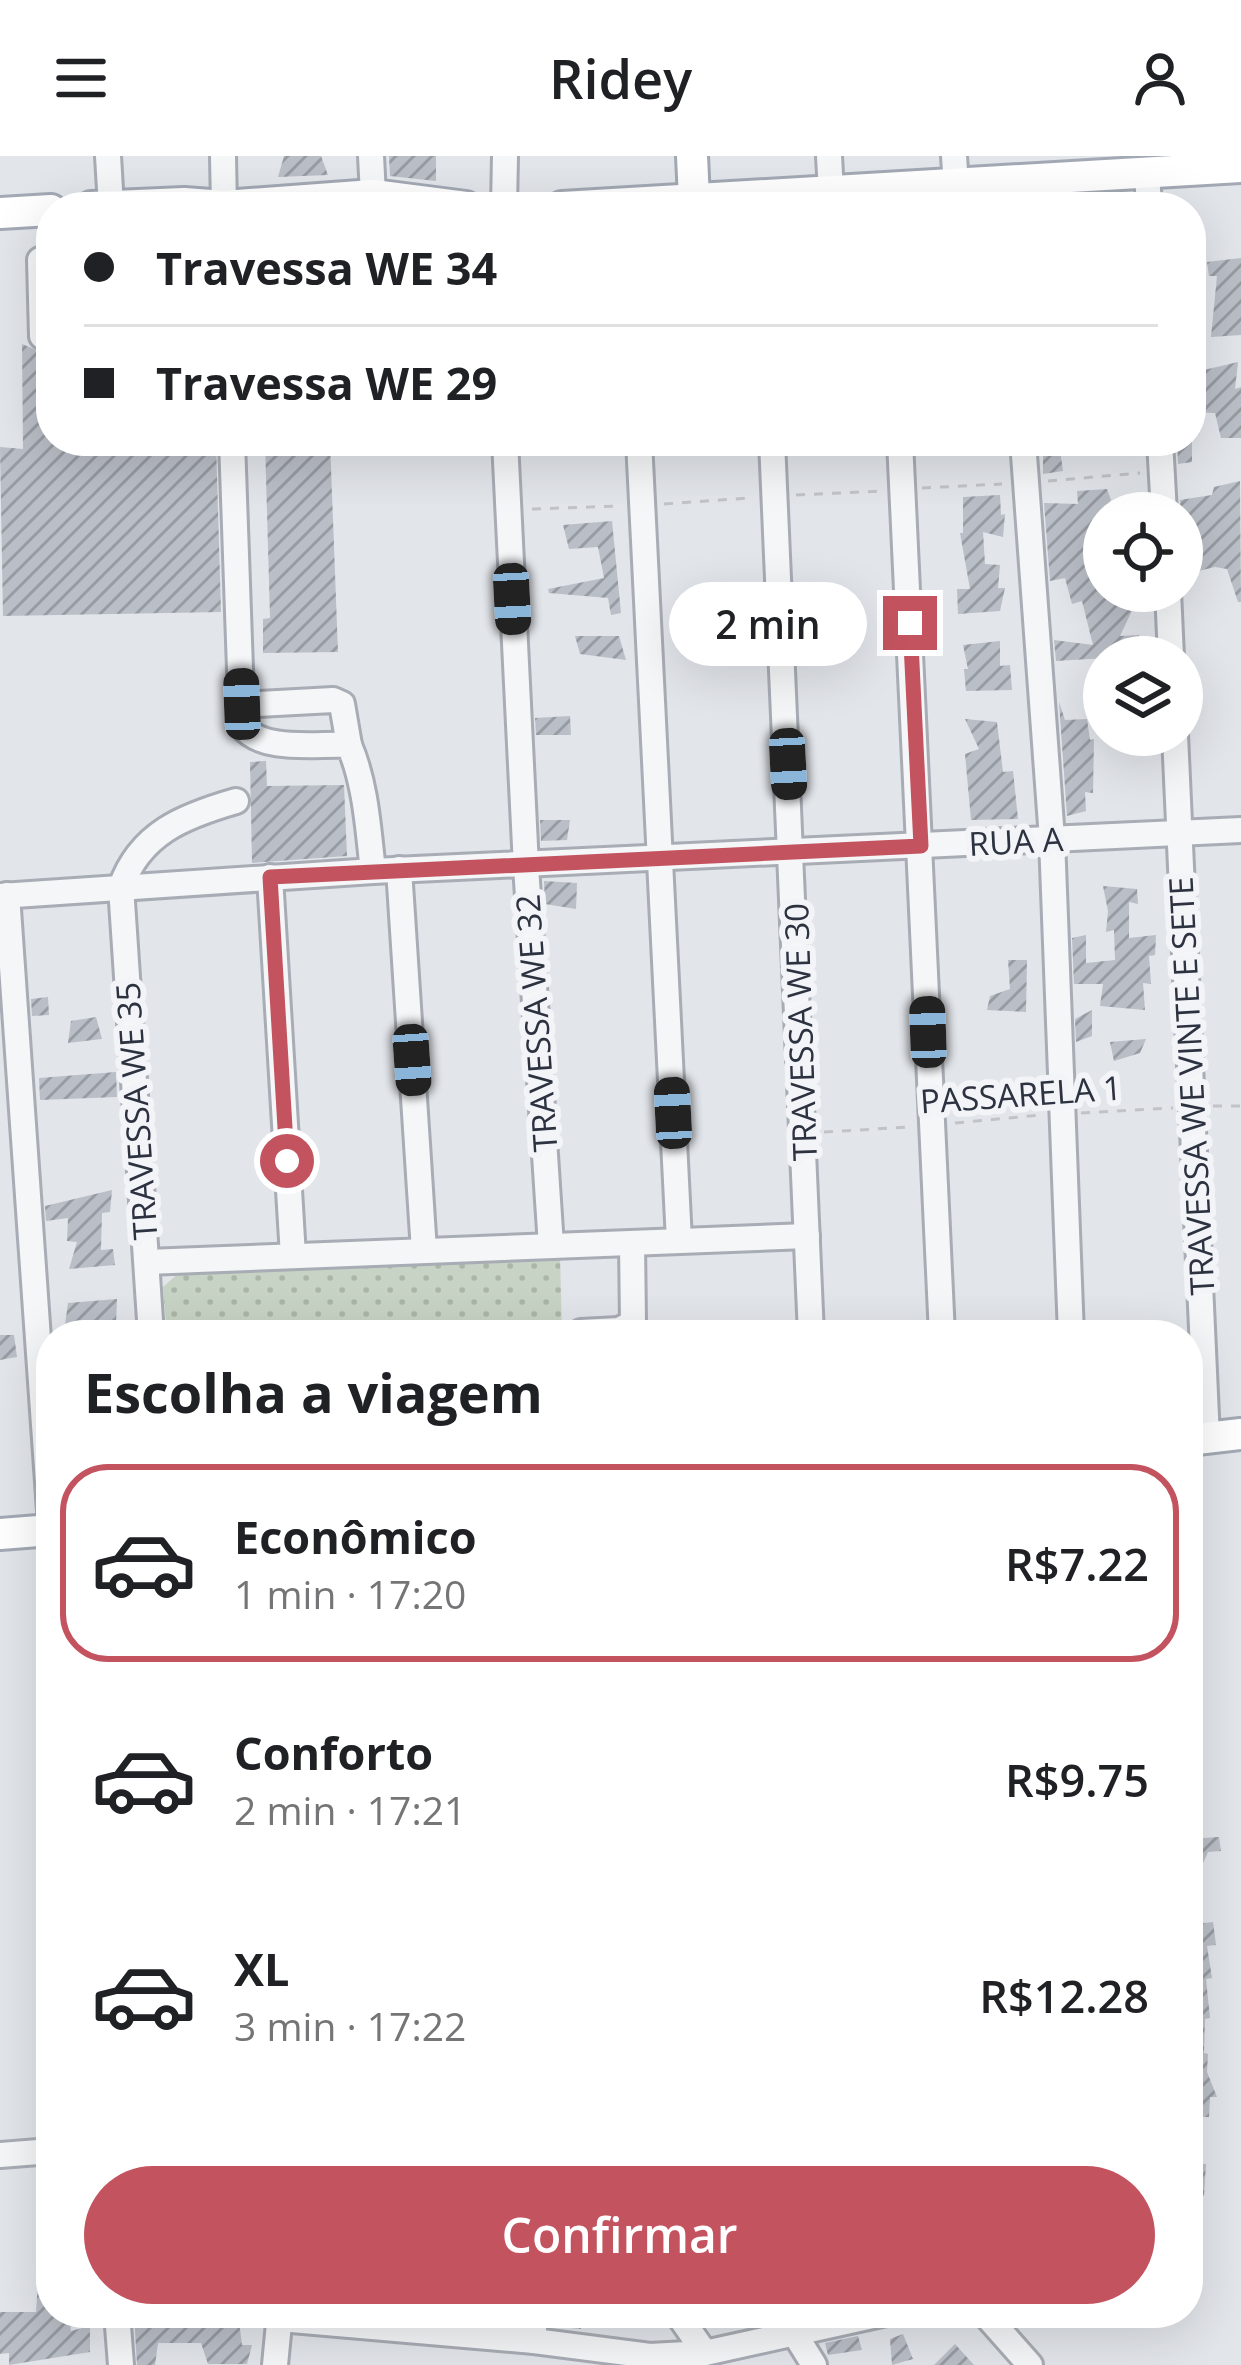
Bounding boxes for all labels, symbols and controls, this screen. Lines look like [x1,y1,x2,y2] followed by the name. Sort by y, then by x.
[549,41,692,115] text: Ridey
[48,45,114,111] icon: menu
[1127,45,1193,111] icon: person
[156,237,497,298] text: Travessa WE 34
[156,352,497,413] text: Travessa WE 29
[1083,492,1203,756] map controls
[1083,492,1203,612] button: locate
[492,562,532,636] car
[670,581,868,665] callout: 2 min
[883,596,937,650] route end
[715,597,821,650] text: 2 min
[1083,636,1203,756] button: layers
[223,667,261,741] car
[768,727,808,801] car
[968,816,1065,866] street label: RUA A
[1158,876,1224,1296] street label: TRAVESSA WE VINTE E SETE
[505,893,567,1153] street label: TRAVESSA WE 32
[773,902,827,1162] street label: TRAVESSA WE 30
[105,981,167,1241] street label: TRAVESSA WE 35
[909,995,947,1069] car
[392,1023,432,1097] car
[919,1065,1123,1123] street label: PASSARELA 1
[653,1076,693,1150] car
[260,1134,314,1188] route start
[84,1355,543,1429] text: Escolha a viagem
[234,1506,477,1567] text: Econômico
[90,1509,198,1617] icon: car
[1005,1533,1149,1594] text: R$7.22
[234,1567,466,1620] text: 1 min · 17:20
[234,1722,433,1783] text: Conforto
[90,1725,198,1833] icon: car
[1005,1749,1149,1810] text: R$9.75
[234,1783,466,1836] text: 2 min · 17:21
[234,1938,289,1999] text: XL
[90,1941,198,2049] icon: car
[979,1965,1149,2026] text: R$12.28
[234,1999,466,2052] text: 3 min · 17:22
[84,2166,1155,2304] button: Confirmar

